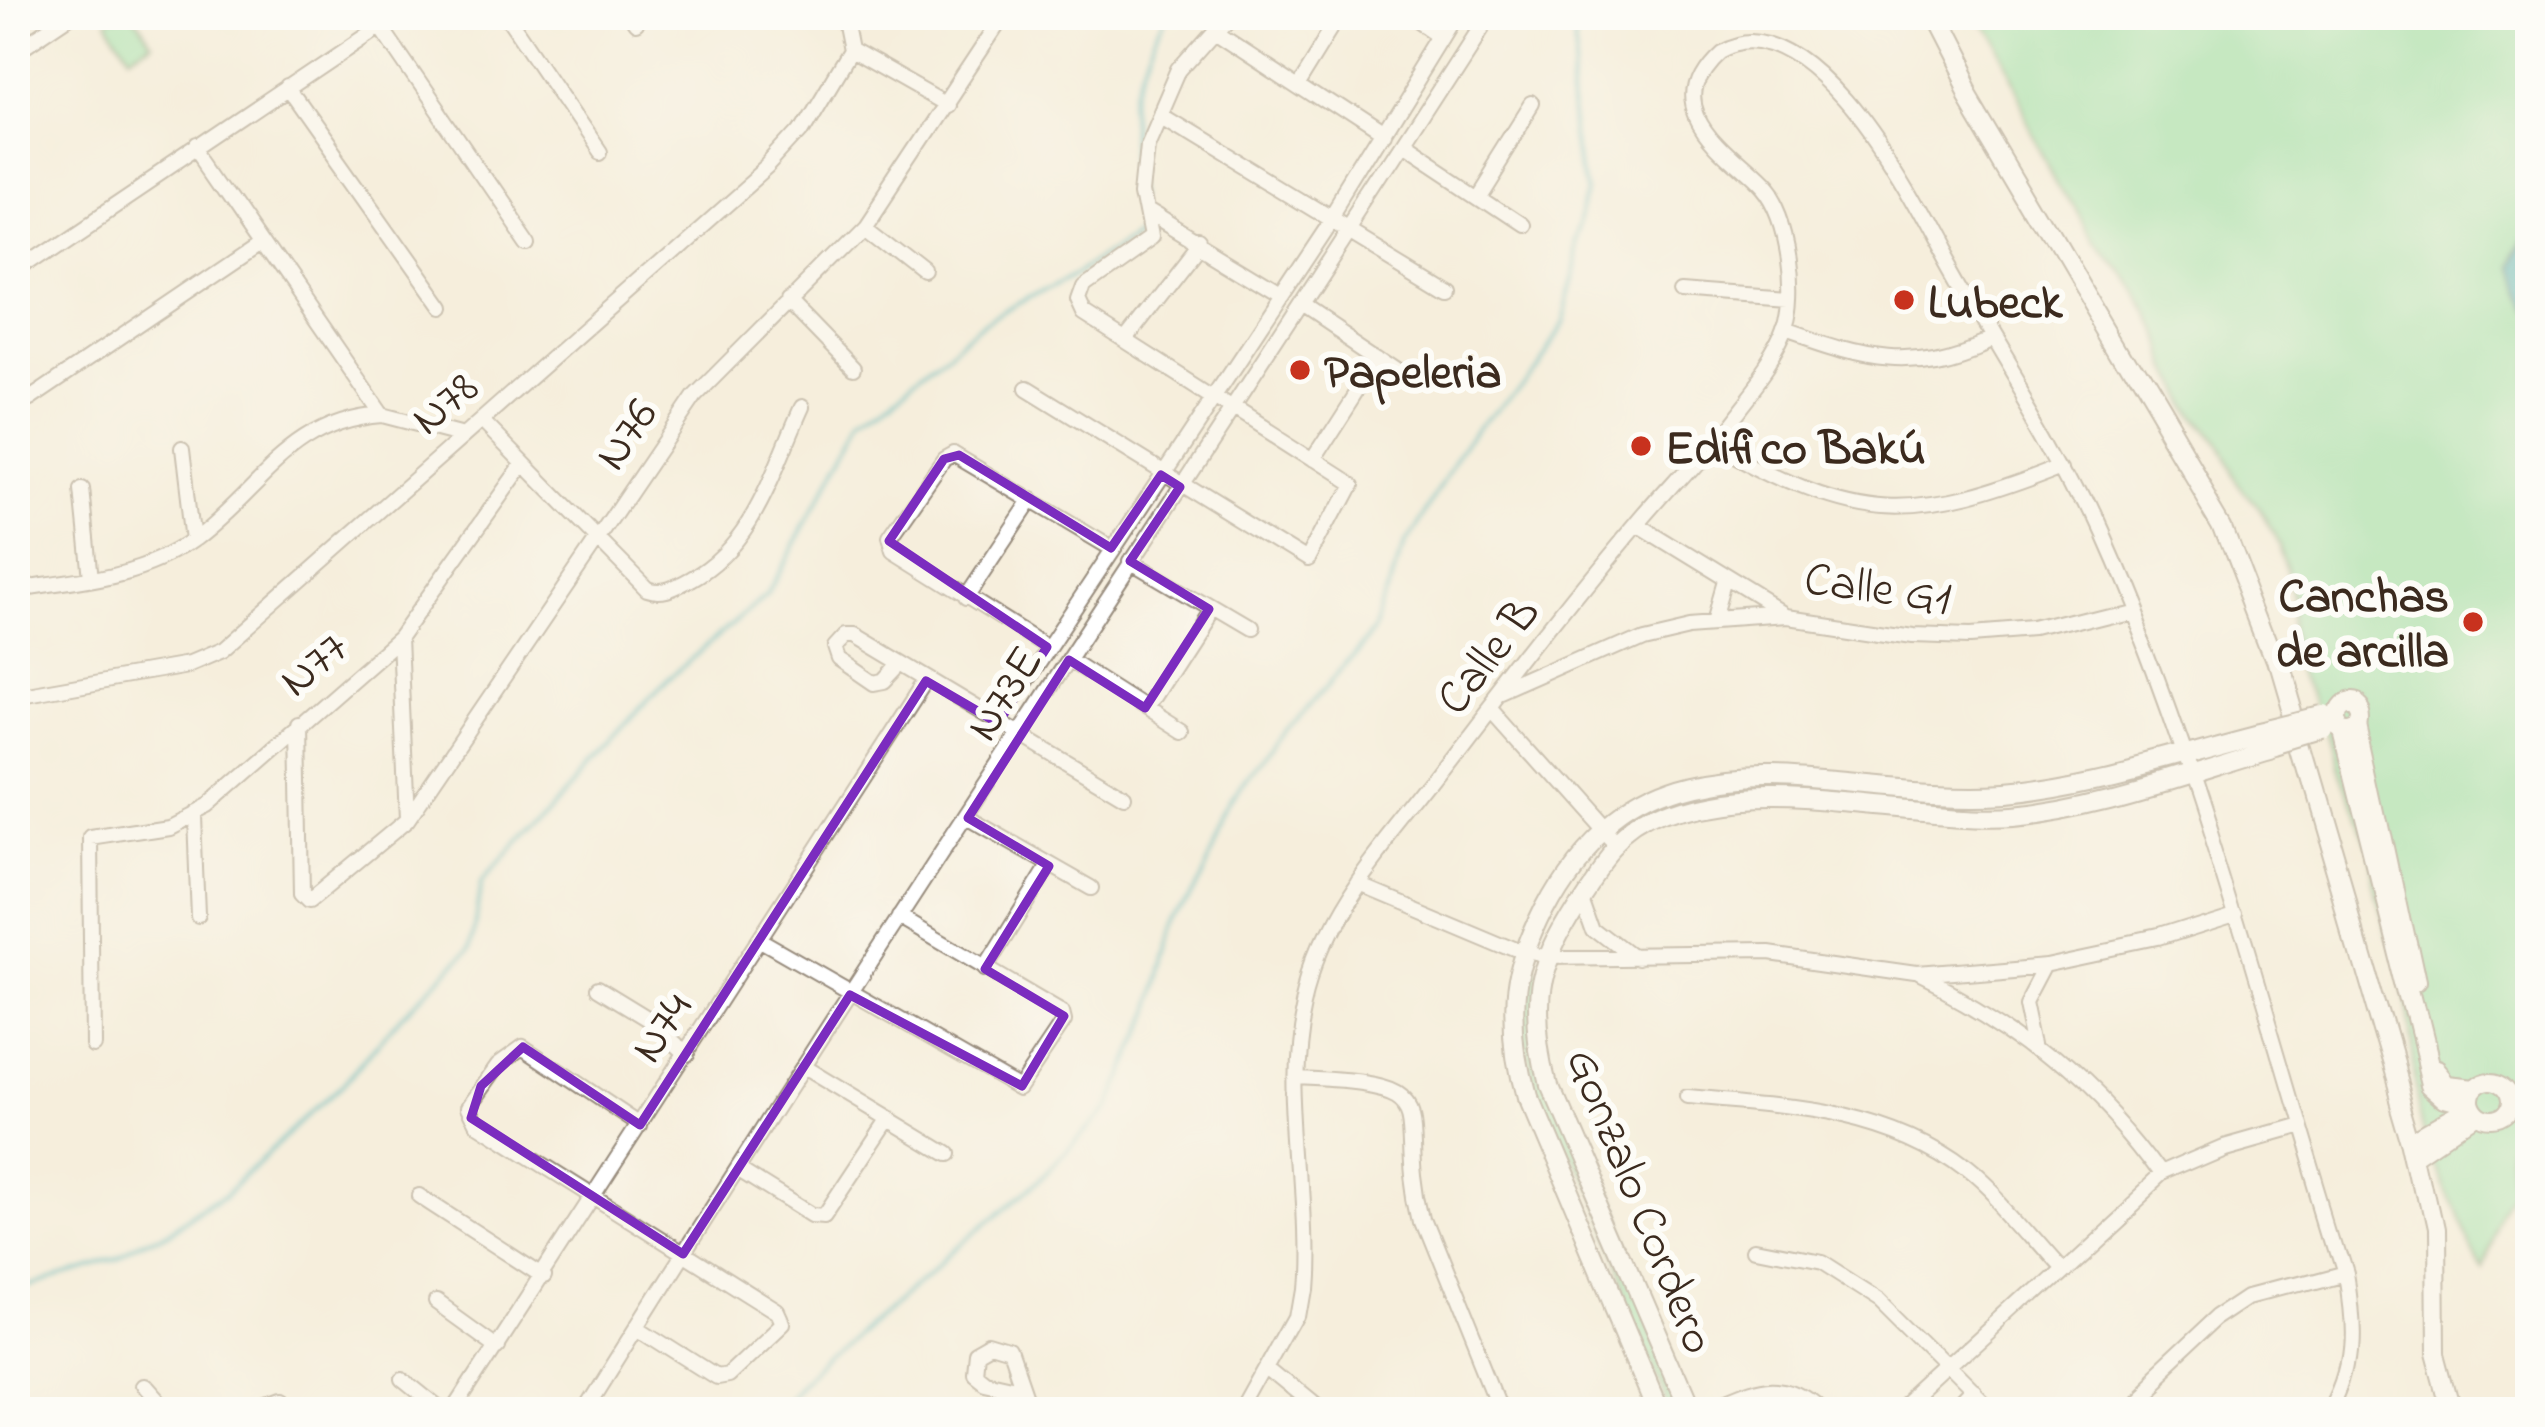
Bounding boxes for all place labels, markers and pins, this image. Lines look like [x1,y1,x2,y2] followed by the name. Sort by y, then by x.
[1928,270,2063,340] place label: Lubeck
[1891,287,1917,313] marker: Lubeck
[1324,340,1501,410] place label: Papeleria
[1287,357,1313,383] marker: Papeleria
[1665,416,1925,486] place label: Edifico Bakú
[1628,433,1654,459] marker: Edifico Bakú
[2276,564,2449,689] place label: Canchas de arcilla
[2460,609,2486,635] marker: Canchas de arcilla

